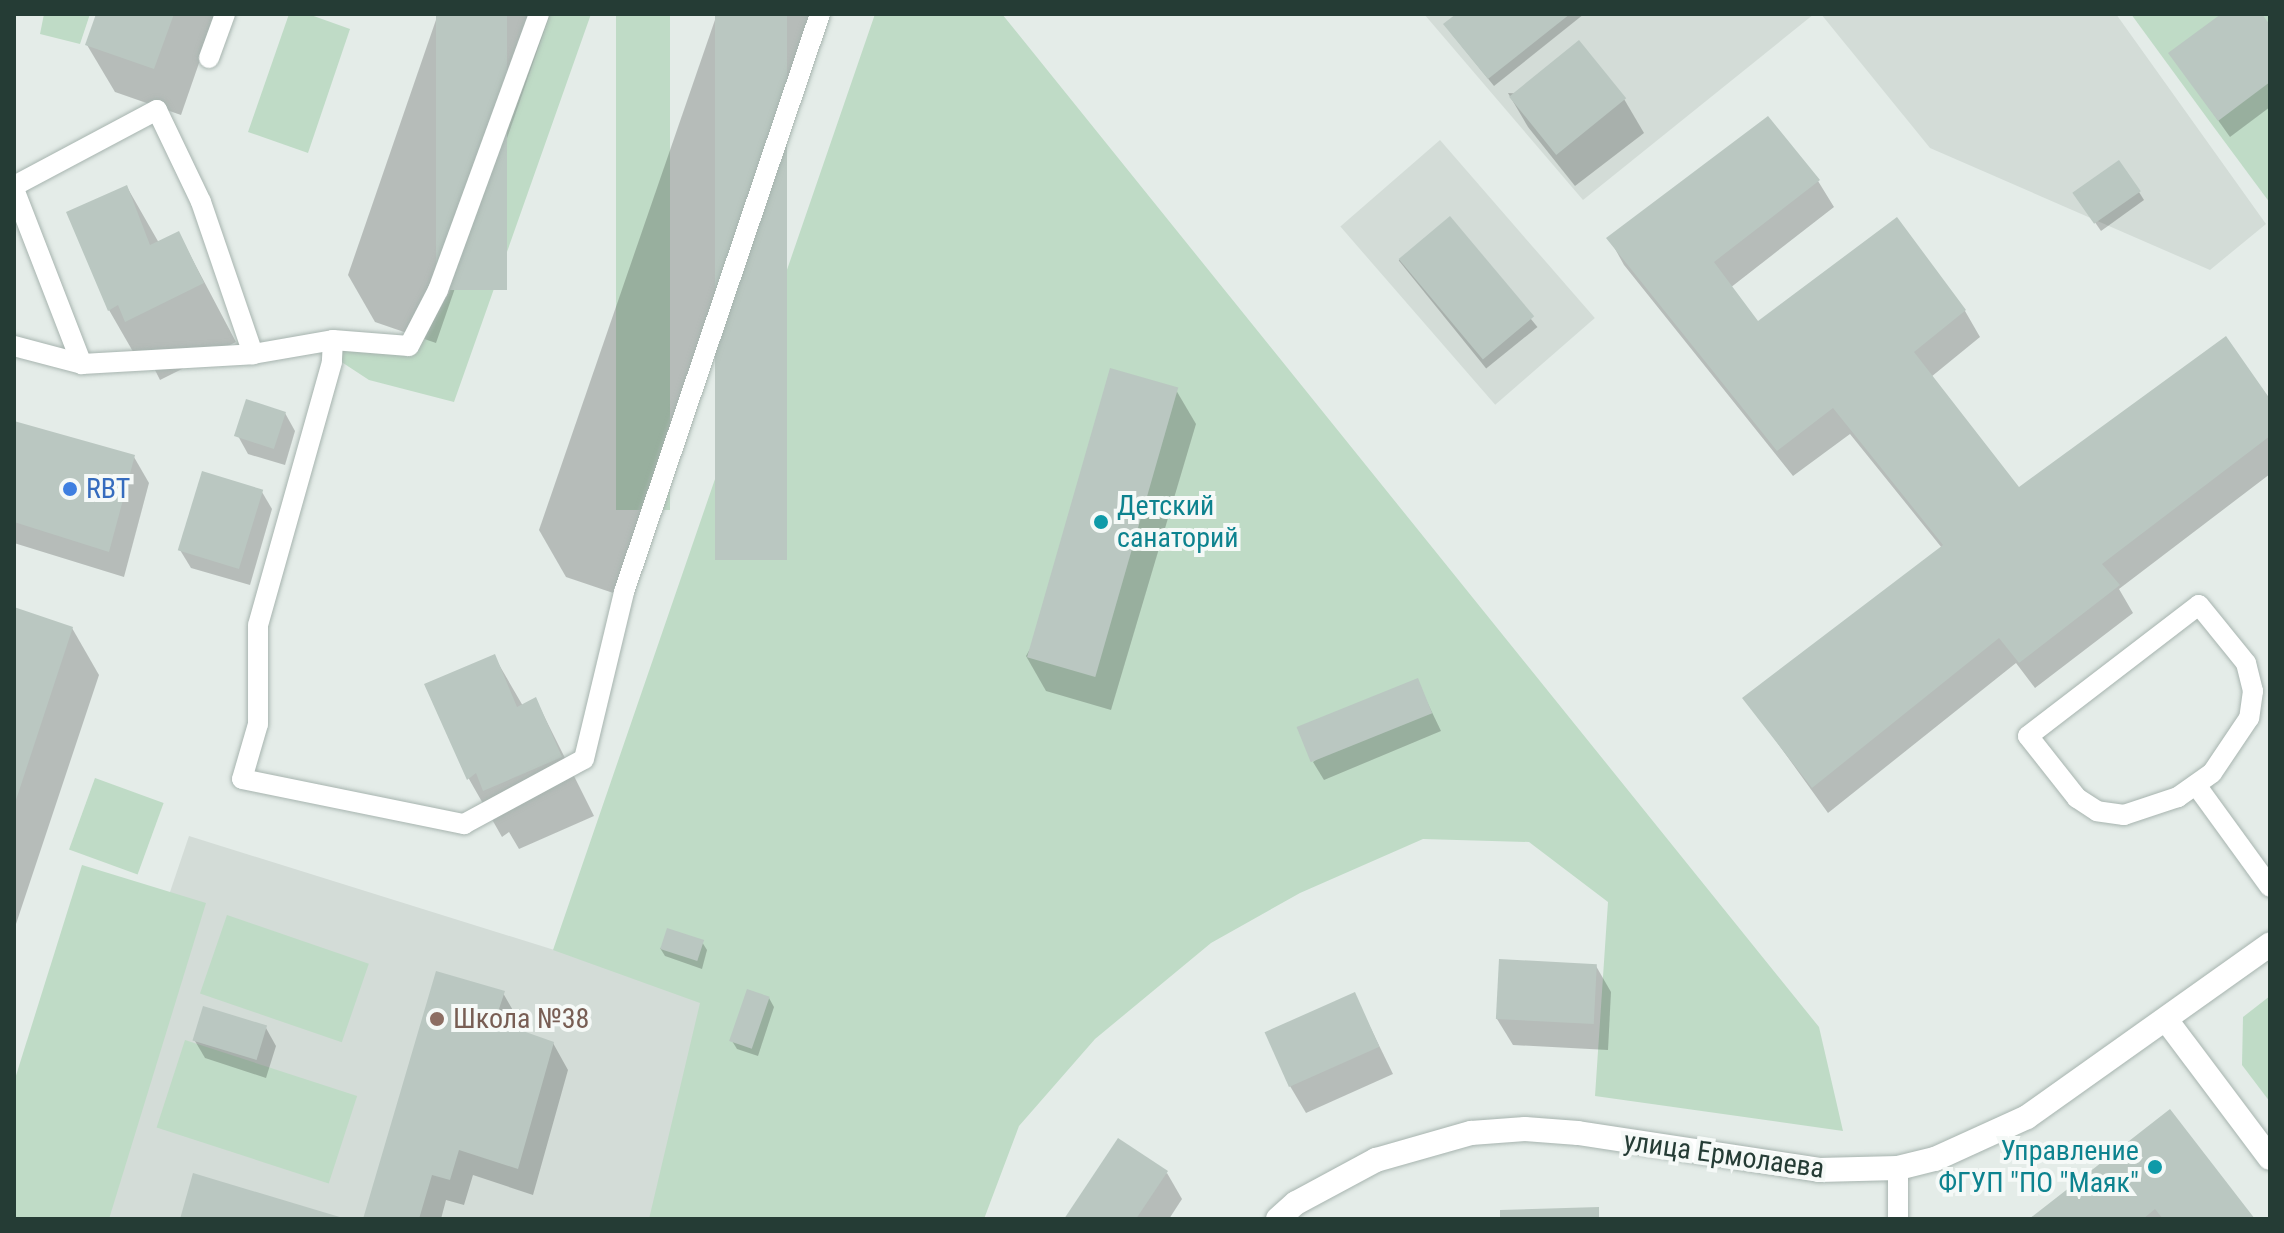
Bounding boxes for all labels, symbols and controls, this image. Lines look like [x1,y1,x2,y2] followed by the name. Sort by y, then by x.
[86,472,130,506] place label: RBT
[61,480,79,498] marker: RBT
[1117,489,1239,555] place label: Детский санаторий
[1092,513,1110,531] marker: Детский санаторий
[453,1002,589,1036] place label: Школа №38
[428,1010,446,1028] marker: Школа №38
[1622,1124,1826,1186] street label: улица Ермолаева
[1938,1134,2139,1200] place label: Управление ФГУП "ПО "Маяк"
[2146,1158,2164,1176] marker: Управление ФГУП "ПО "Маяк"

